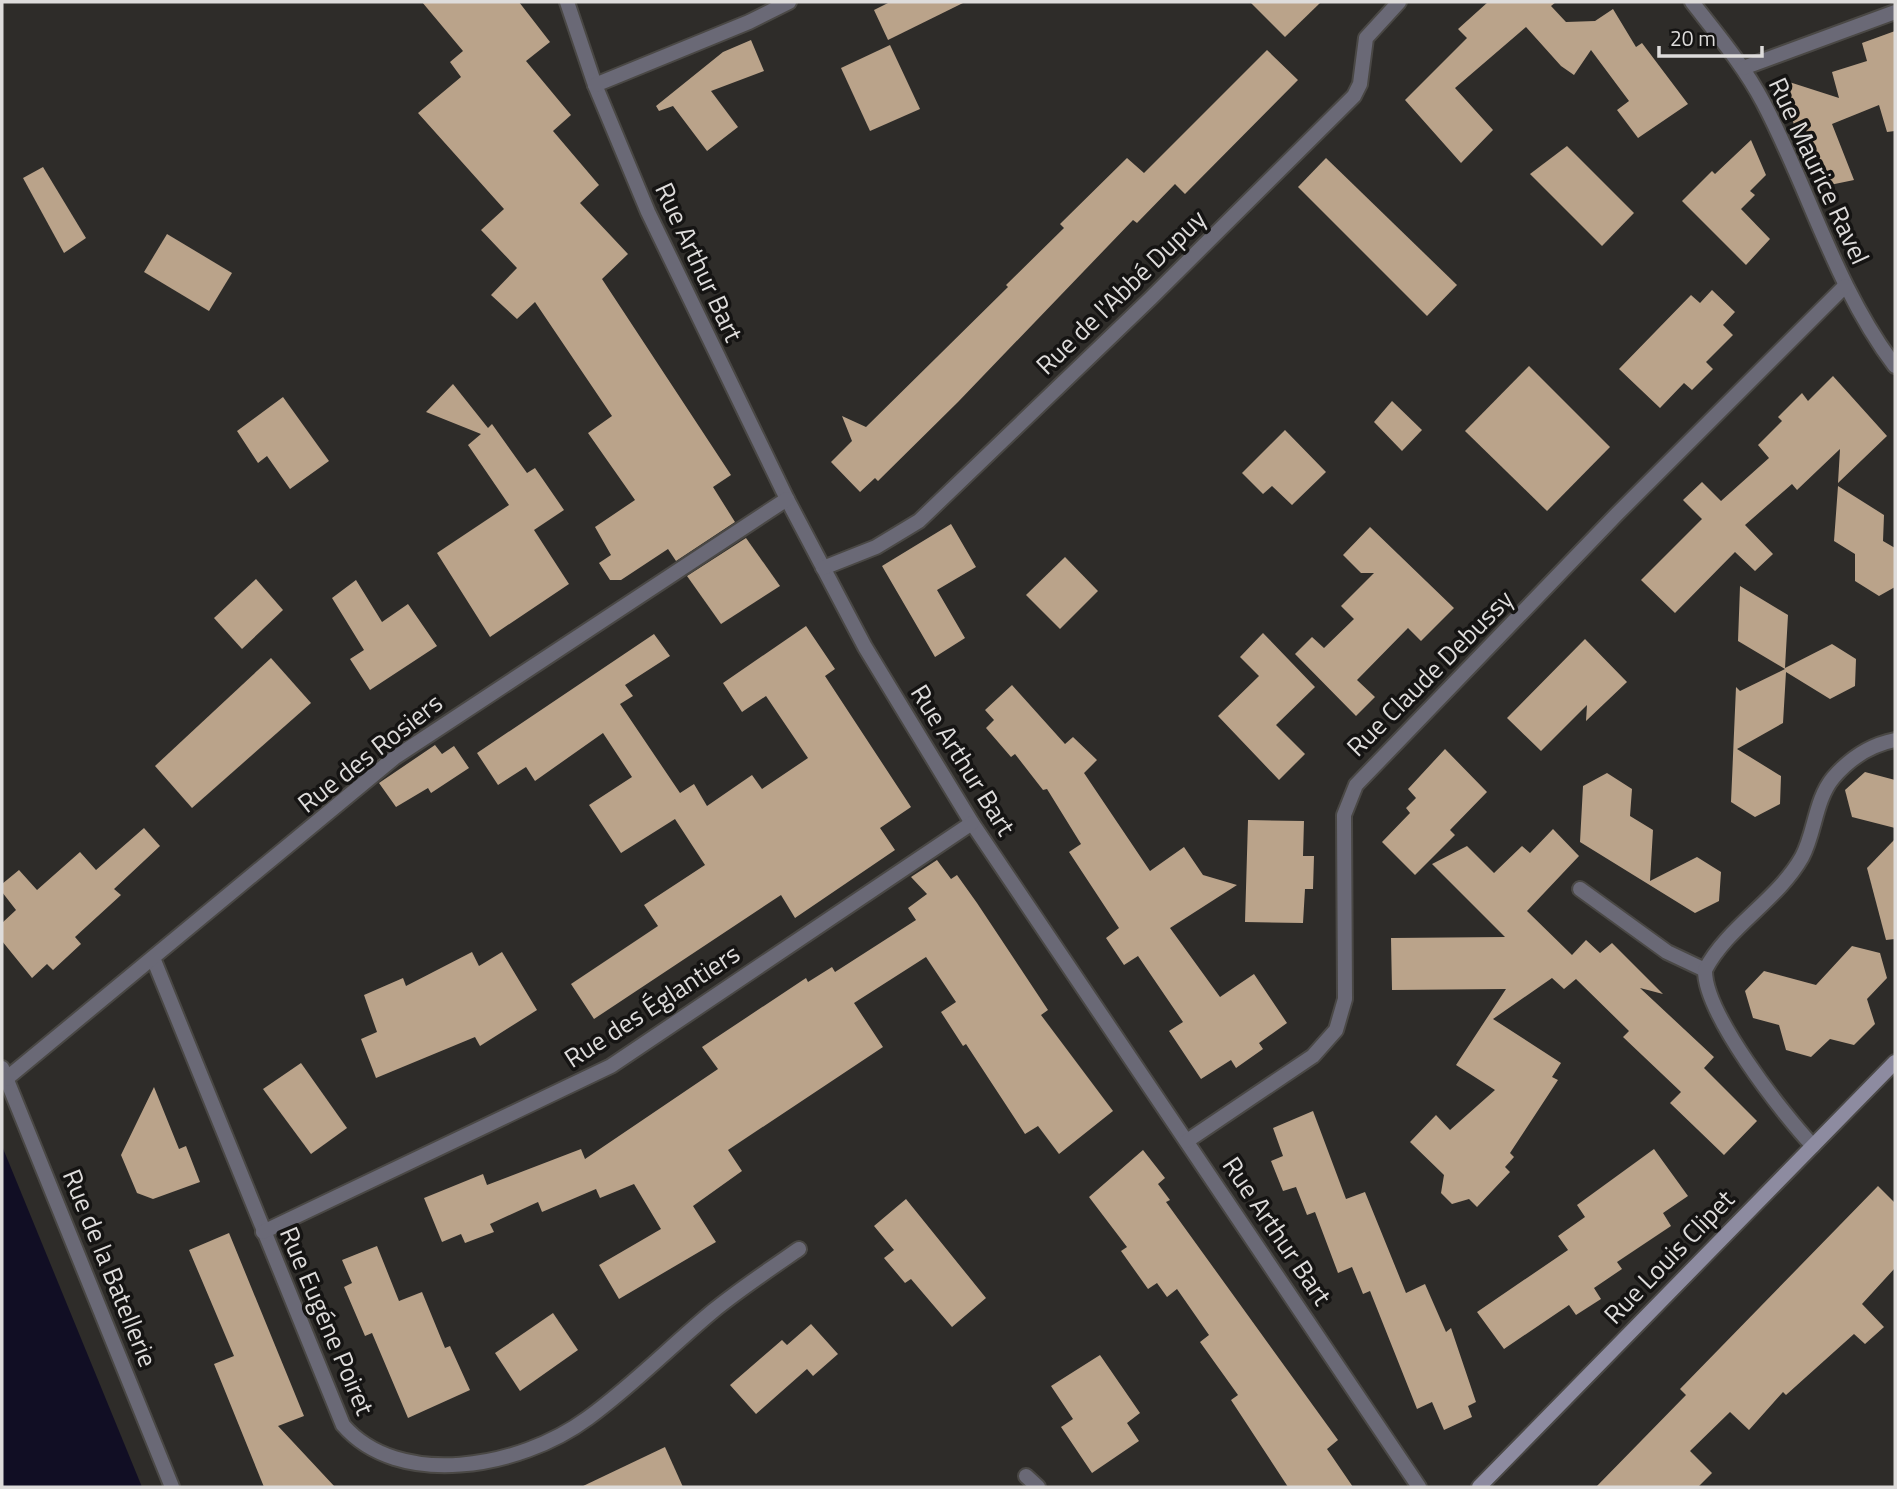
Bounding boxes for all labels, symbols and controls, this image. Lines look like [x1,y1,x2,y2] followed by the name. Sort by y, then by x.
[1659,14,1762,58] scale bar
[1670,22,1716,54] text: 20 m
[1759,71,1880,271] street label: Rue Maurice Ravel
[645,176,753,348] street label: Rue Arthur Bart
[1027,200,1215,383] street label: Rue de l'Abbé Dupuy
[1337,580,1522,765] street label: Rue Claude Debussy
[901,677,1026,843] street label: Rue Arthur Bart
[289,683,451,822] street label: Rue des Rosiers
[556,934,747,1077] street label: Rue des Églantiers
[1213,1149,1342,1313] street label: Rue Arthur Bart
[53,1163,168,1373] street label: Rue de la Batellerie
[1594,1181,1743,1333] street label: Rue Louis Clipet
[270,1220,385,1421] street label: Rue Eugéne Poiret

